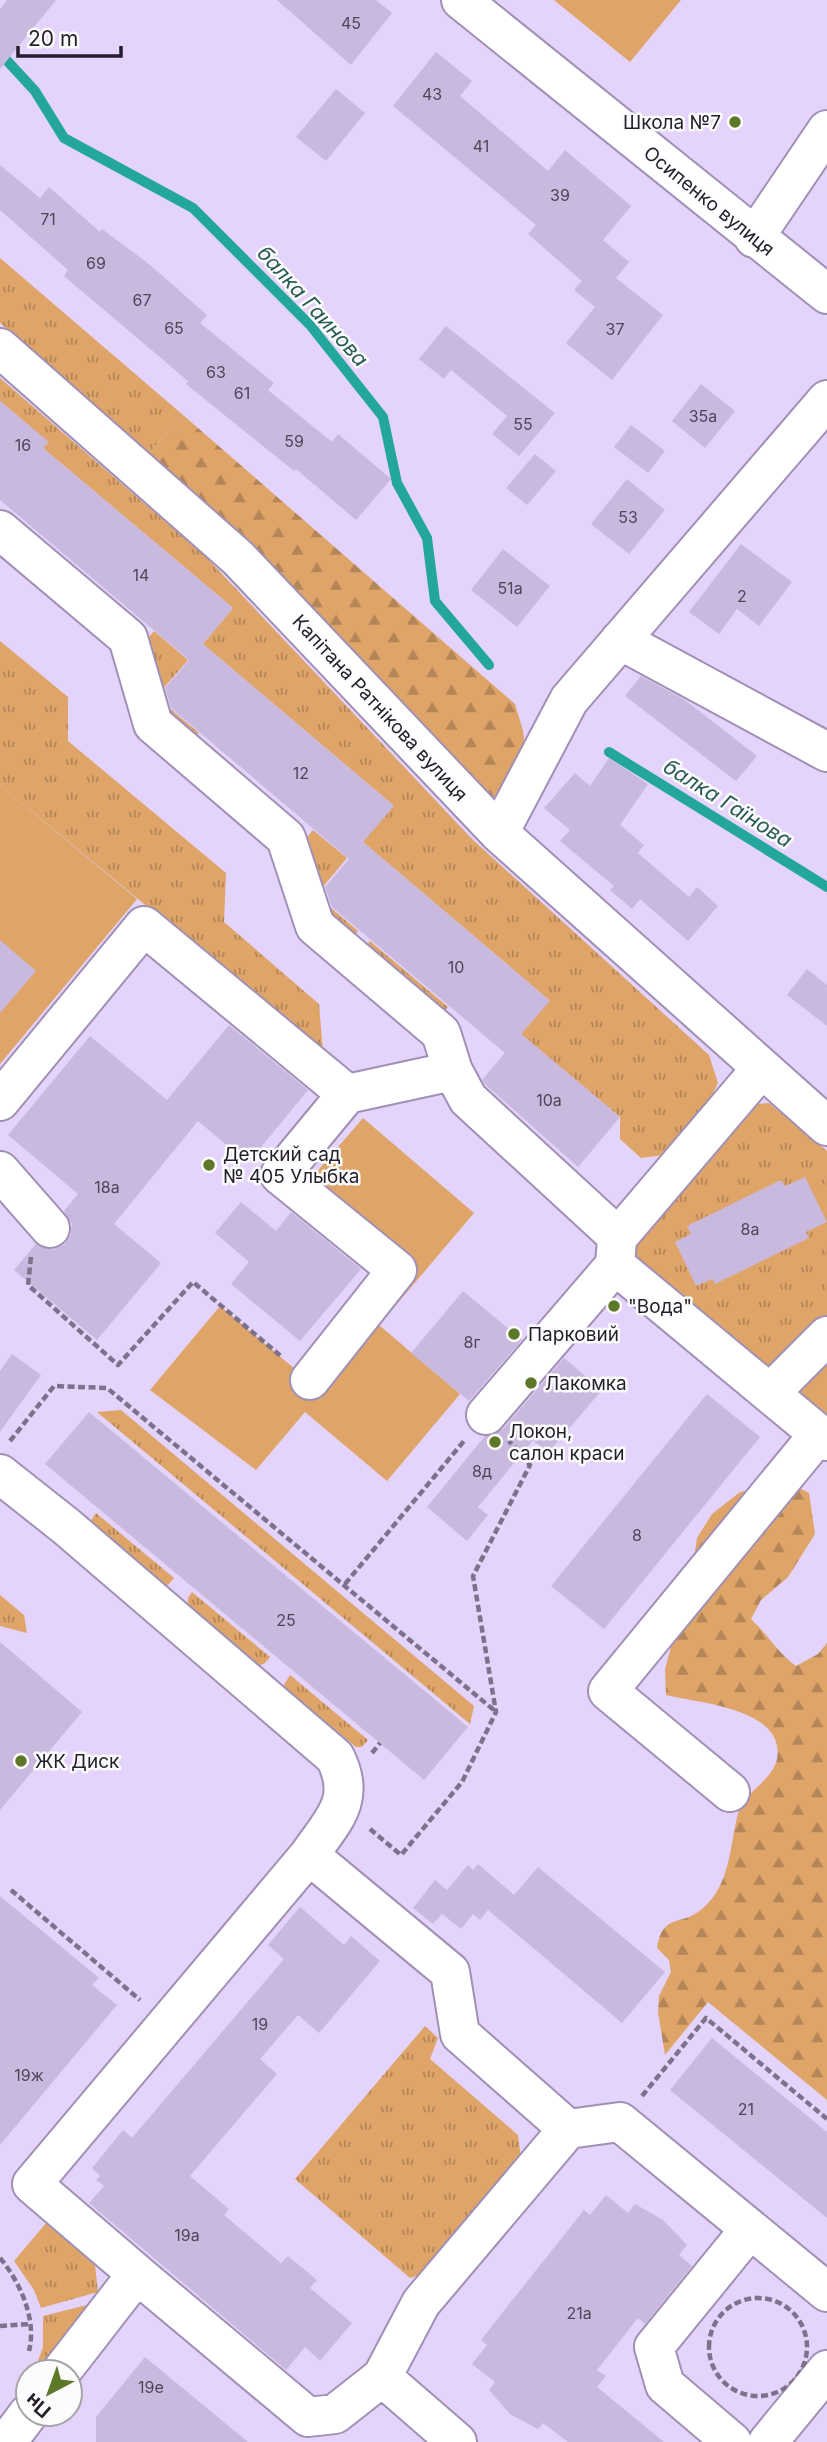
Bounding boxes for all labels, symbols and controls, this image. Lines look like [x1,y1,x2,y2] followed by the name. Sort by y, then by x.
[341,13,361,33] house number: 45
[18,14,121,58] scale bar
[28,26,78,51] text: 20 m
[422,84,442,104] house number: 43
[623,111,721,134] place label: Школа №7
[727,114,743,130] marker: Школа №7
[473,136,489,156] house number: 41
[639,141,779,261] street label: Осипенко вулиця
[550,185,570,205] house number: 39
[40,209,56,229] house number: 71
[252,241,374,371] water label: балка Гаинова
[86,253,106,273] house number: 69
[133,290,151,310] house number: 67
[164,318,184,338] house number: 65
[606,319,624,339] house number: 37
[206,362,226,382] house number: 63
[234,383,250,403] house number: 61
[689,406,717,426] house number: 35а
[513,414,533,434] house number: 55
[284,431,304,451] house number: 59
[15,435,31,455] house number: 16
[618,507,638,527] house number: 53
[133,565,149,585] house number: 14
[497,578,523,598] house number: 51а
[737,586,747,606] house number: 2
[288,610,472,806] street label: Капітана Ратнікова вулиця
[659,754,797,853] water label: балка Гаїнова
[293,763,309,783] house number: 12
[448,957,464,977] house number: 10
[536,1090,562,1110] house number: 10а
[223,1143,359,1188] place label: Детский сад № 405 Улыбка
[201,1157,217,1173] marker: Детский сад № 405 Улыбка
[94,1177,120,1197] house number: 18а
[741,1219,759,1239] house number: 8а
[628,1295,692,1318] place label: "Вода"
[606,1298,622,1314] marker: "Вода"
[528,1323,619,1346] place label: Парковий
[506,1326,522,1342] marker: Парковий
[464,1332,480,1352] house number: 8г
[545,1372,627,1395] place label: Лакомка
[523,1375,539,1391] marker: Лакомка
[509,1420,624,1465] place label: Локон, салон краси
[487,1434,503,1450] marker: Локон, салон краси
[472,1461,492,1481] house number: 8д
[632,1525,642,1545] house number: 8
[276,1610,296,1630] house number: 25
[35,1750,120,1773] place label: ЖК Диск
[13,1753,29,1769] marker: ЖК Диск
[252,2014,268,2034] house number: 19
[14,2065,44,2085] house number: 19ж
[738,2099,754,2119] house number: 21
[174,2225,200,2245] house number: 19а
[566,2303,592,2323] house number: 21а
[14,2358,84,2428] north arrow
[138,2377,164,2397] house number: 19е
[21,2388,56,2423] text: Пн

